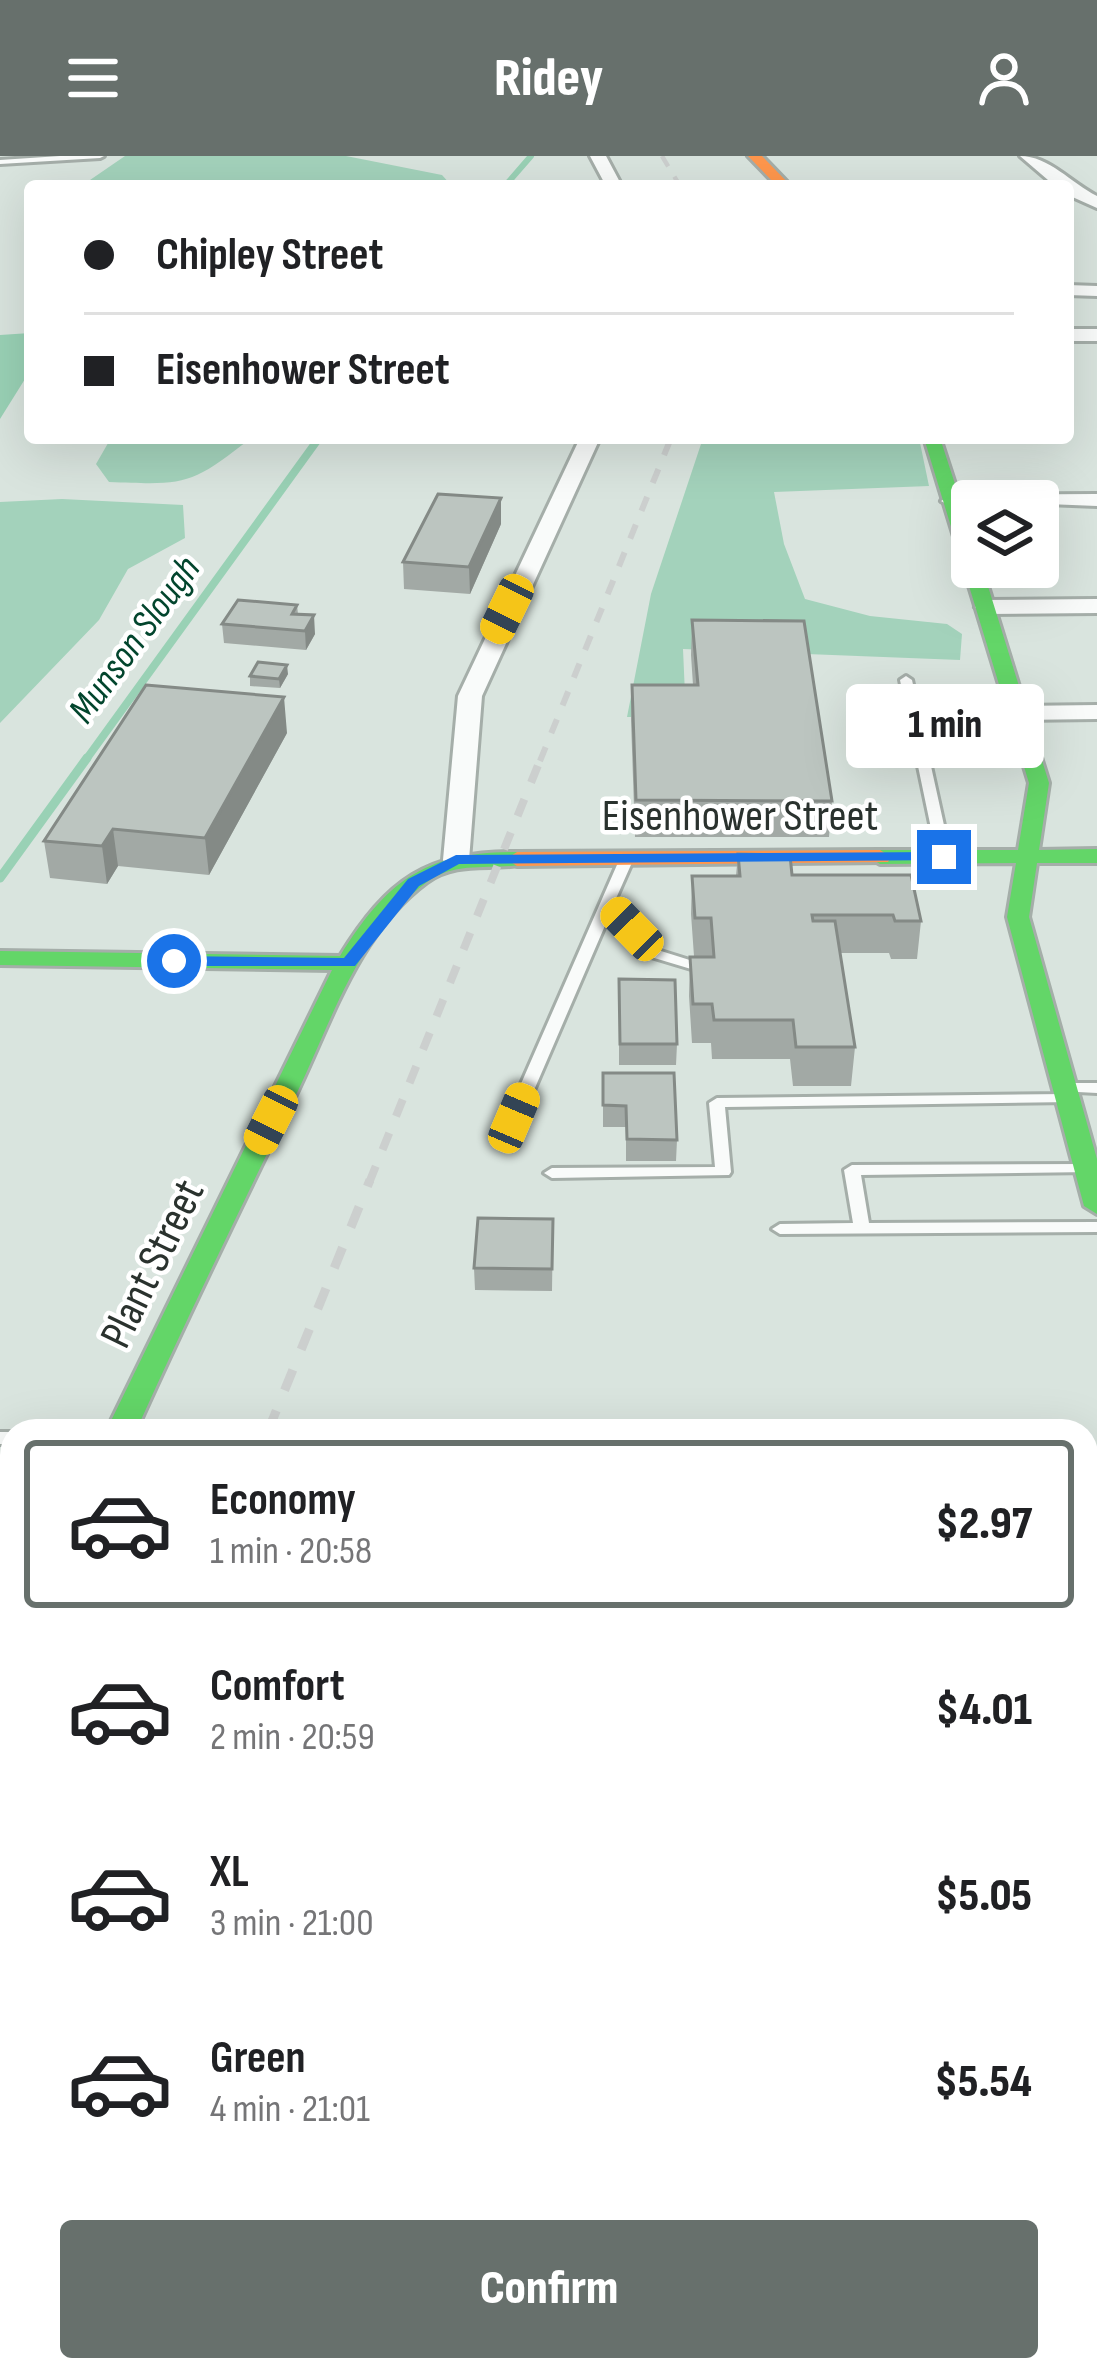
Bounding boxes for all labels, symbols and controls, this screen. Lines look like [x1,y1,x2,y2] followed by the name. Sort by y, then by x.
[60,45,126,111] icon: menu
[971,45,1037,111] icon: person
[494,46,603,111] text: Ridey
[156,228,383,283] text: Chipley Street
[156,343,450,398] text: Eisenhower Street
[951,480,1059,588] map controls
[951,480,1059,588] button: layers
[59,548,211,732] water label: Munson Slough
[475,569,539,649] car
[845,683,1043,767] callout: 1 min
[908,702,982,749] text: 1 min
[602,789,878,844] street label: Eisenhower Street
[917,830,971,884] route end
[594,891,670,967] car
[147,934,201,988] route start
[483,1078,545,1158] car
[239,1080,303,1160] car
[89,1171,217,1357] street label: Plant Street
[66,1470,174,1578] icon: car
[210,1473,356,1528] text: Economy
[936,1497,1032,1552] text: $2.97
[210,1528,372,1575] text: 1 min · 20:58
[66,1656,174,1764] icon: car
[210,1659,345,1714] text: Comfort
[936,1683,1032,1738] text: $4.01
[210,1714,375,1761] text: 2 min · 20:59
[66,1842,174,1950] icon: car
[210,1845,249,1900] text: XL
[936,1869,1032,1924] text: $5.05
[210,1900,374,1947] text: 3 min · 21:00
[66,2028,174,2136] icon: car
[210,2031,306,2086] text: Green
[935,2055,1032,2110] text: $5.54
[210,2086,370,2133] text: 4 min · 21:01
[60,2220,1038,2358] button: Confirm

